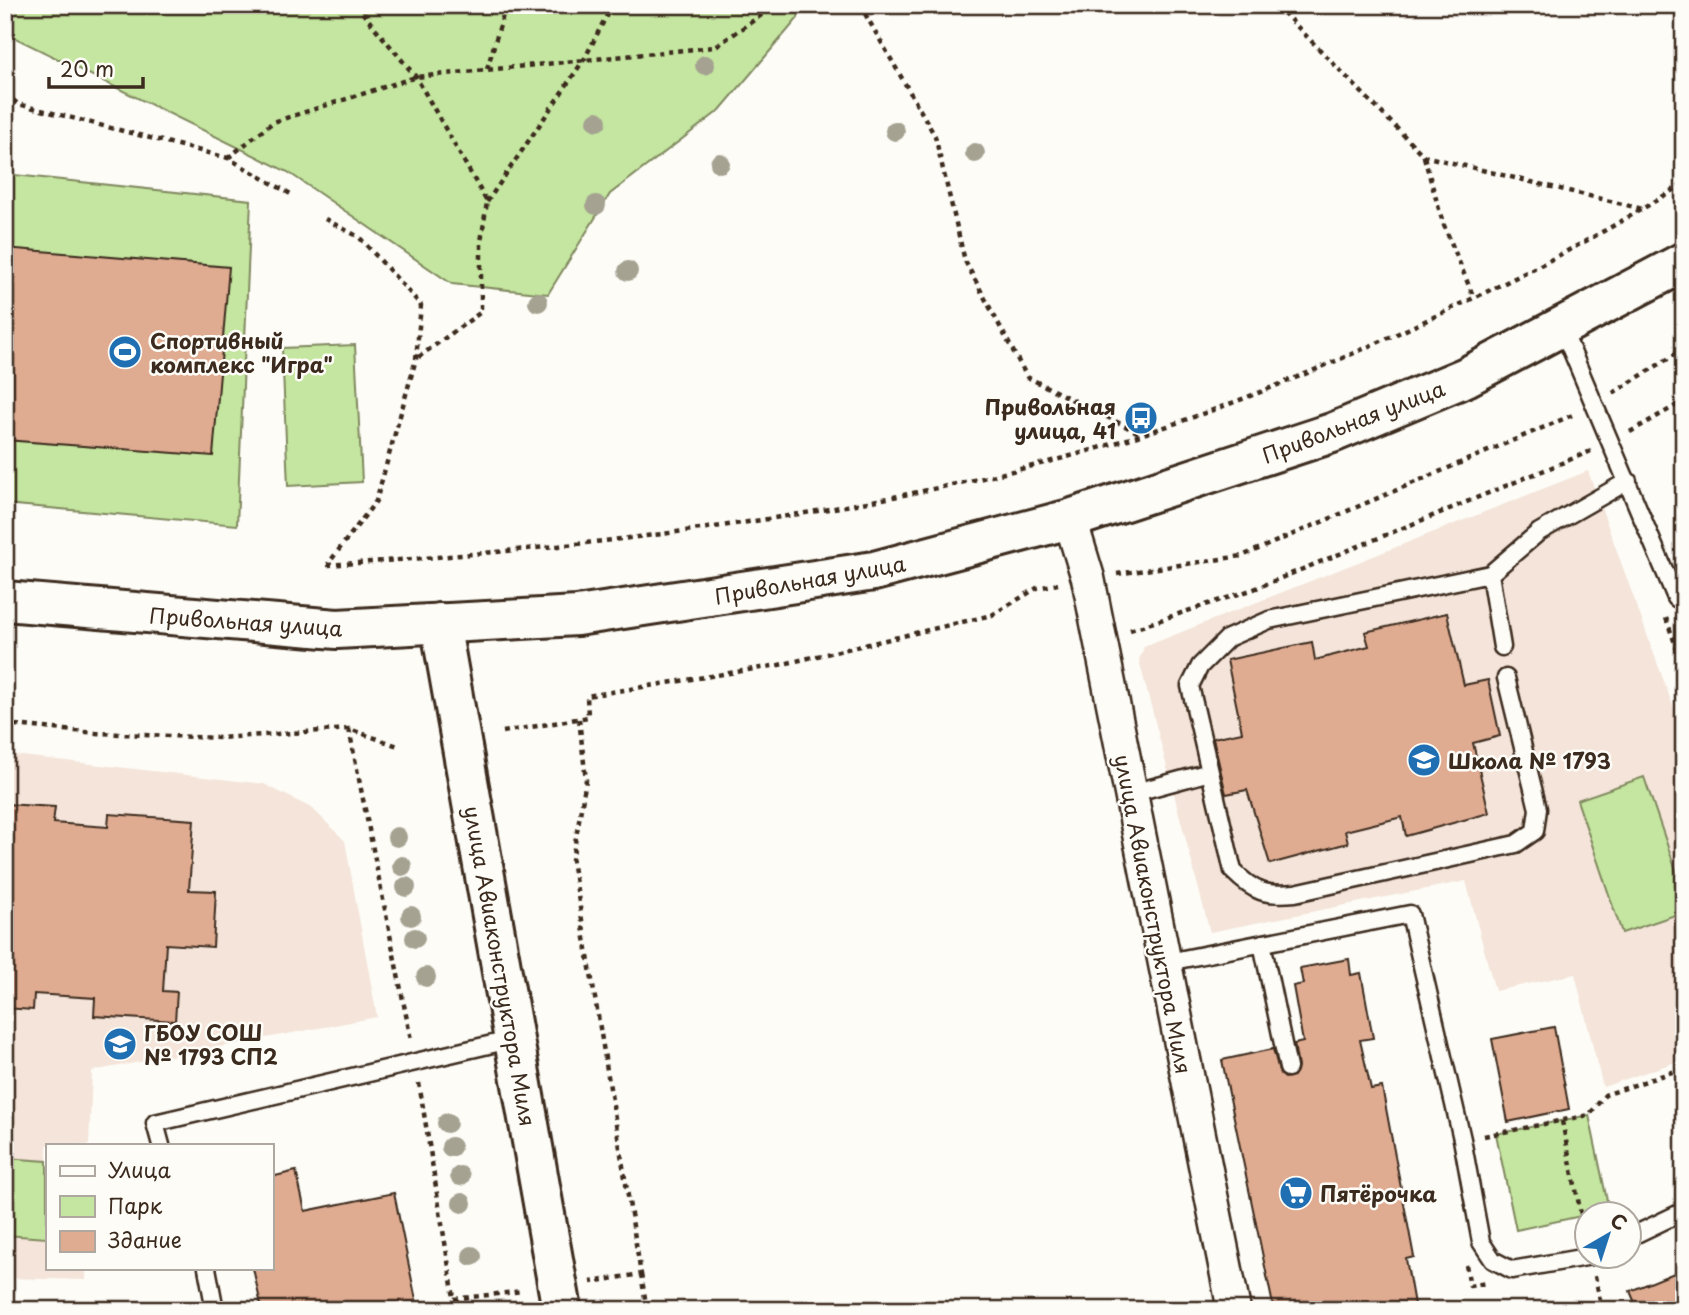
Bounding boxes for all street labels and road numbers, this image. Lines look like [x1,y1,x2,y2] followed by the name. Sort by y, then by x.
[1257,371,1450,471] street label: Привольная улица
[712,546,909,612] street label: Привольная улица
[148,598,344,644] street label: Привольная улица
[1107,751,1201,1077] street label: улица Авиаконструктора Миля
[457,803,545,1129] street label: улица Авиаконструктора Миля

